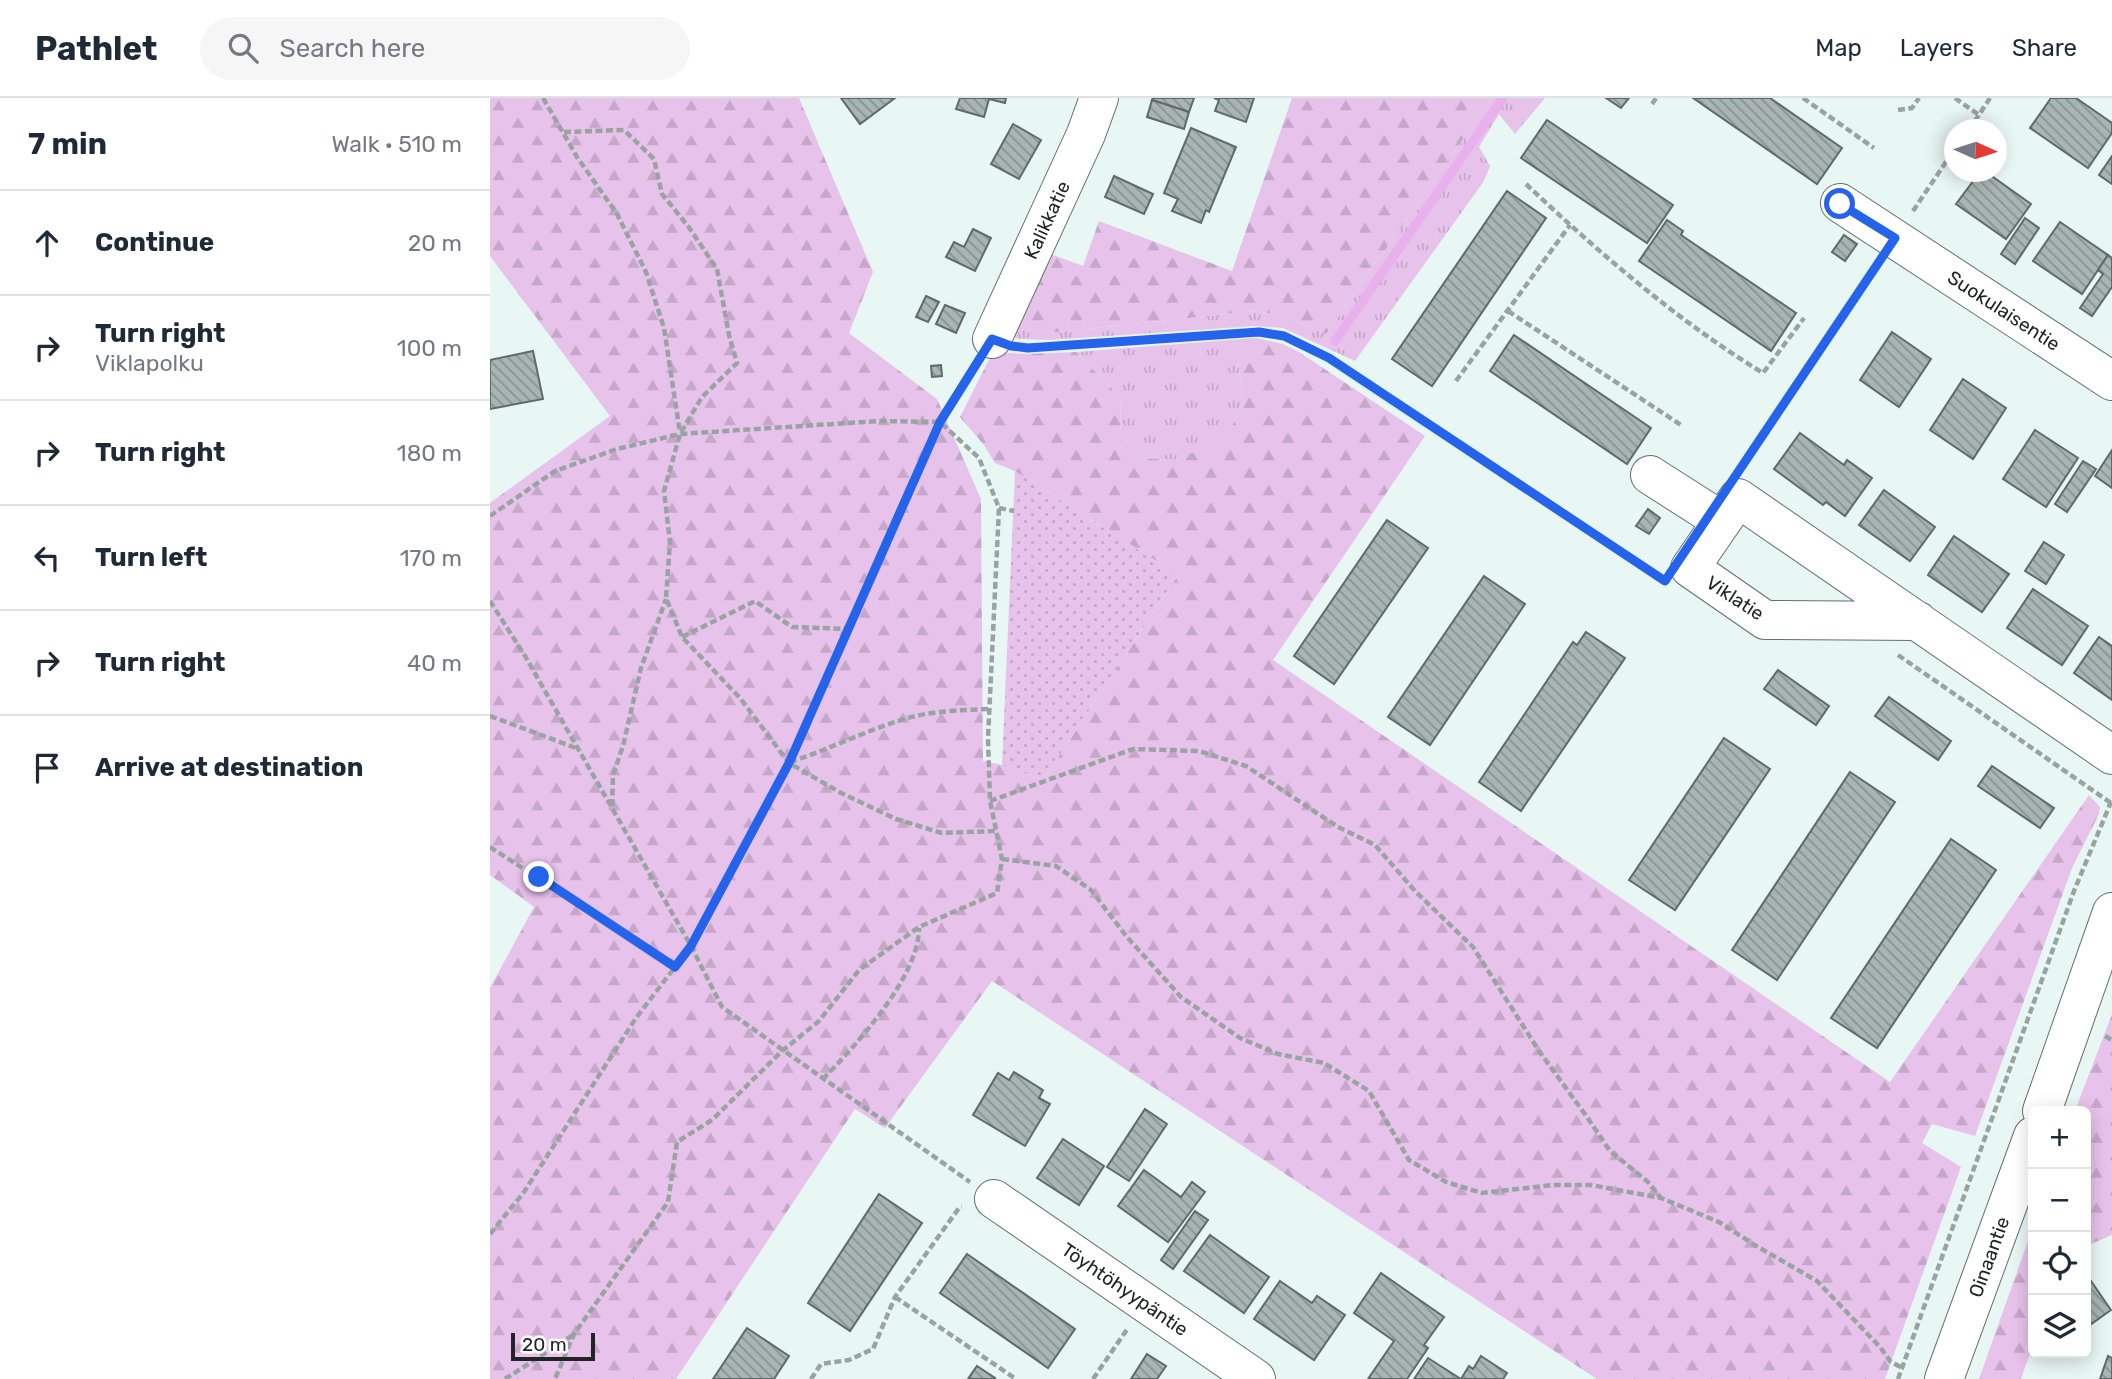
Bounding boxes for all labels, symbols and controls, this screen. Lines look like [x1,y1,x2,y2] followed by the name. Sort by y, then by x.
[200,17,690,80] search box
[35,29,158,68] text: Pathlet
[224,29,262,67] icon: search
[280,33,425,64] text: Search here
[1815,34,1862,62] text: Map
[1900,34,1974,62] text: Layers
[2012,34,2077,62] text: Share
[1944,119,2007,182] north arrow
[28,126,107,162] text: 7 min
[331,130,462,158] text: Walk · 510 m
[1019,177,1074,263] street label: Kalikkatie
[1824,188,1855,219] route start
[28,224,66,262] icon: ahead
[95,227,214,258] text: Continue
[408,229,462,257] text: 20 m
[1943,265,2065,355] street label: Suokulaisentie
[95,318,225,349] text: Turn right
[28,329,66,367] icon: right
[397,334,462,362] text: 100 m
[95,349,204,377] text: Viklapolku
[28,434,66,472] icon: right
[95,437,225,468] text: Turn right
[397,439,462,467] text: 180 m
[28,539,66,577] icon: left
[95,542,207,573] text: Turn left
[400,544,462,572] text: 170 m
[1702,571,1768,625] street label: Viklatie
[28,644,66,682] icon: right
[95,647,225,678] text: Turn right
[407,649,462,677] text: 40 m
[28,749,66,787] icon: arrive
[95,752,363,783] text: Arrive at destination
[523,861,554,892] route end
[2028,1106,2091,1358] map controls
[2028,1106,2091,1169] button: +
[2028,1169,2091,1232] button: −
[1963,1214,2014,1300] street label: Oinaantie
[2028,1232,2091,1295] button: locate
[1057,1238,1193,1340] street label: Töyhtöhyypäntie
[2028,1295,2091,1358] button: layers
[511,1330,595,1362] scale bar
[522,1333,567,1356] text: 20 m

